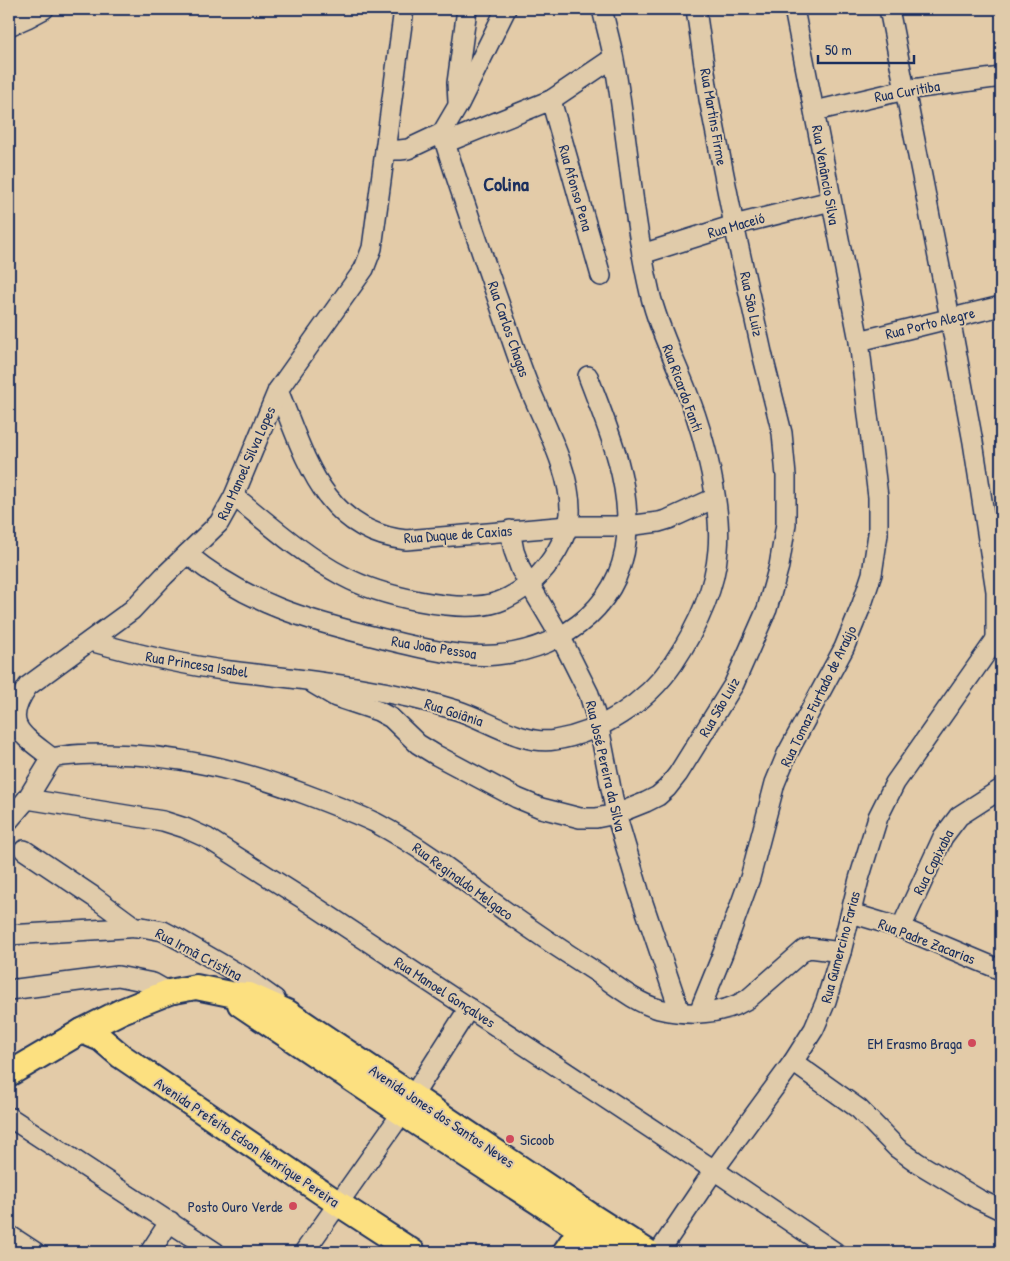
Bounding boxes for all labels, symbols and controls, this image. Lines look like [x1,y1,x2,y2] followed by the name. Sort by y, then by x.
[818,32,914,64] scale bar
[825,39,852,60] text: 50 m
[695,67,733,167] street label: Rua Martins Firme
[873,75,941,107] street label: Rua Curitiba
[807,124,845,227] street label: Rua Venâncio Silva
[554,142,598,234] street label: Rua Afonso Pena
[483,170,529,197] district label: Colina
[705,207,767,243] street label: Rua Maceió
[735,270,769,339] street label: Rua São Luiz
[483,278,535,380] street label: Rua Carlos Chagas
[883,302,977,344] street label: Rua Porto Alegre
[657,341,709,435] street label: Rua Ricardo Fanti
[211,403,281,523] street label: Rua Manoel Silva Lopes
[403,520,513,548] street label: Rua Duque de Caxias
[775,622,861,770] street label: Rua Tomaz Furtado de Araújo
[390,630,478,664] street label: Rua João Pessoa
[144,646,250,682] street label: Rua Princesa Isabel
[693,673,745,741] street label: Rua São Luiz
[422,693,486,731] street label: Rua Goiânia
[581,699,631,834] street label: Rua José Pereira da Silva
[908,826,958,898] street label: Rua Capixaba
[408,837,518,925] street label: Rua Reginaldo Melgaco
[815,889,865,1005] street label: Rua Gumercino Farias
[876,913,979,969] street label: Rua Padre Zacarias
[152,922,246,986] street label: Rua Irmã Cristina
[390,951,500,1033] street label: Rua Manoel Gonçalves
[867,1033,962,1054] place label: EM Erasmo Braga
[966,1037,978,1049] marker: EM Erasmo Braga
[365,1059,519,1173] street label: Avenida Jones dos Santos Neves
[150,1072,344,1212] street label: Avenida Prefeito Edson Henrique Pereira
[520,1129,554,1150] place label: Sicoob
[504,1133,516,1145] marker: Sicoob
[188,1196,283,1217] place label: Posto Ouro Verde
[287,1200,299,1212] marker: Posto Ouro Verde

